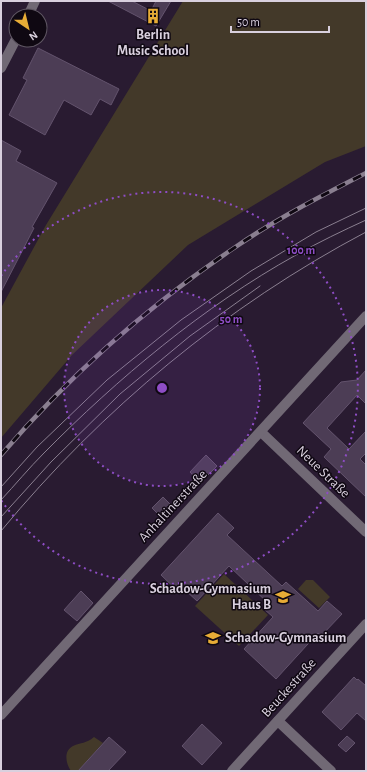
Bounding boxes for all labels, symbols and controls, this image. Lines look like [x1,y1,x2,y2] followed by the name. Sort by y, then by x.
[144,7,162,25] building icon: Berlin Music School
[8,8,48,48] north arrow
[231,8,329,34] scale bar
[237,16,260,28] text: 50 m
[117,28,189,58] place label: Berlin Music School
[27,29,40,42] text: N
[287,244,315,256] text: 100 m
[220,313,243,325] text: 50 m
[155,381,169,395] centre of rings
[294,443,352,501] street label: Neue Straße
[136,467,210,545] street label: Anhaltinerstraße
[150,582,271,612] place label: Schadow-Gymnasium Haus B
[274,588,292,606] school or university icon: Schadow-Gymnasium Haus B
[204,629,222,647] school or university icon: Schadow-Gymnasium
[225,631,346,645] place label: Schadow-Gymnasium
[259,656,319,720] street label: Beuckestraße

